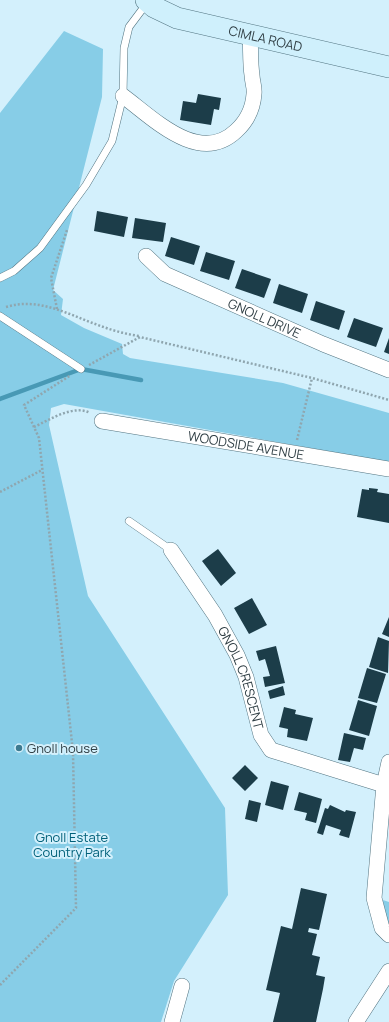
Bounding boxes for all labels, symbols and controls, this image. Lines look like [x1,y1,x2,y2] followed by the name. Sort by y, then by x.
[227,21,304,56] street label: CIMLA ROAD
[225,294,304,342] street label: GNOLL DRIVE
[187,427,305,464] street label: WOODSIDE AVENUE
[214,623,268,731] street label: GNOLL CRESCENT
[27,739,98,757] place label: Gnoll house
[14,743,24,753] marker: Gnoll house
[33,828,111,861] park label: Gnoll Estate Country Park

